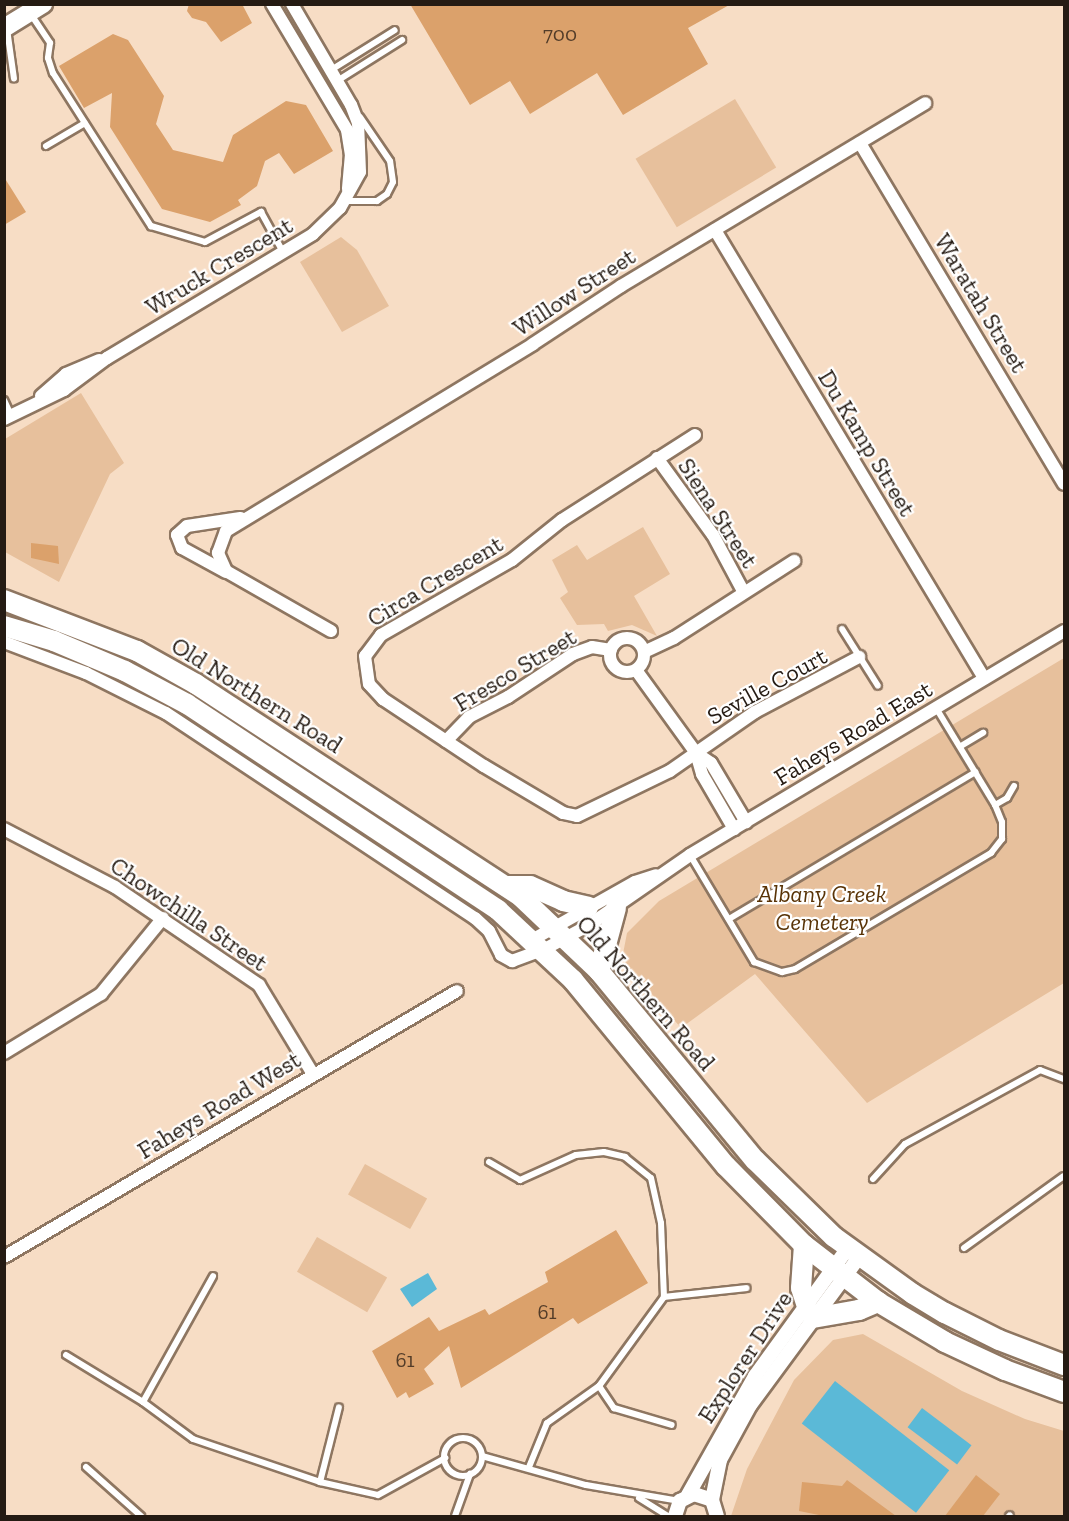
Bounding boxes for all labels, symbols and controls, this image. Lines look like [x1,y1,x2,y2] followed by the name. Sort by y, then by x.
[543,21,577,47] house number: 700
[140,211,298,321] street label: Wruck Crescent
[928,228,1034,378] street label: Waratah Street
[507,242,641,342] street label: Willow Street
[812,365,922,521] street label: Du Kamp Street
[672,453,764,573] street label: Siena Street
[362,529,508,633] street label: Circa Crescent
[449,622,581,718] street label: Fresco Street
[166,631,348,759] street label: Old Northern Road
[702,641,832,731] street label: Seville Court
[769,675,937,791] street label: Faheys Road East
[105,851,273,977] street label: Chowchilla Street
[758,880,886,936] park label: Albany Creek Cemetery
[571,909,721,1077] street label: Old Northern Road
[132,1045,306,1165] street label: Faheys Road West
[692,1286,798,1428] street label: Explorer Drive
[537,1299,557,1325] house number: 61
[395,1347,415,1373] house number: 61

